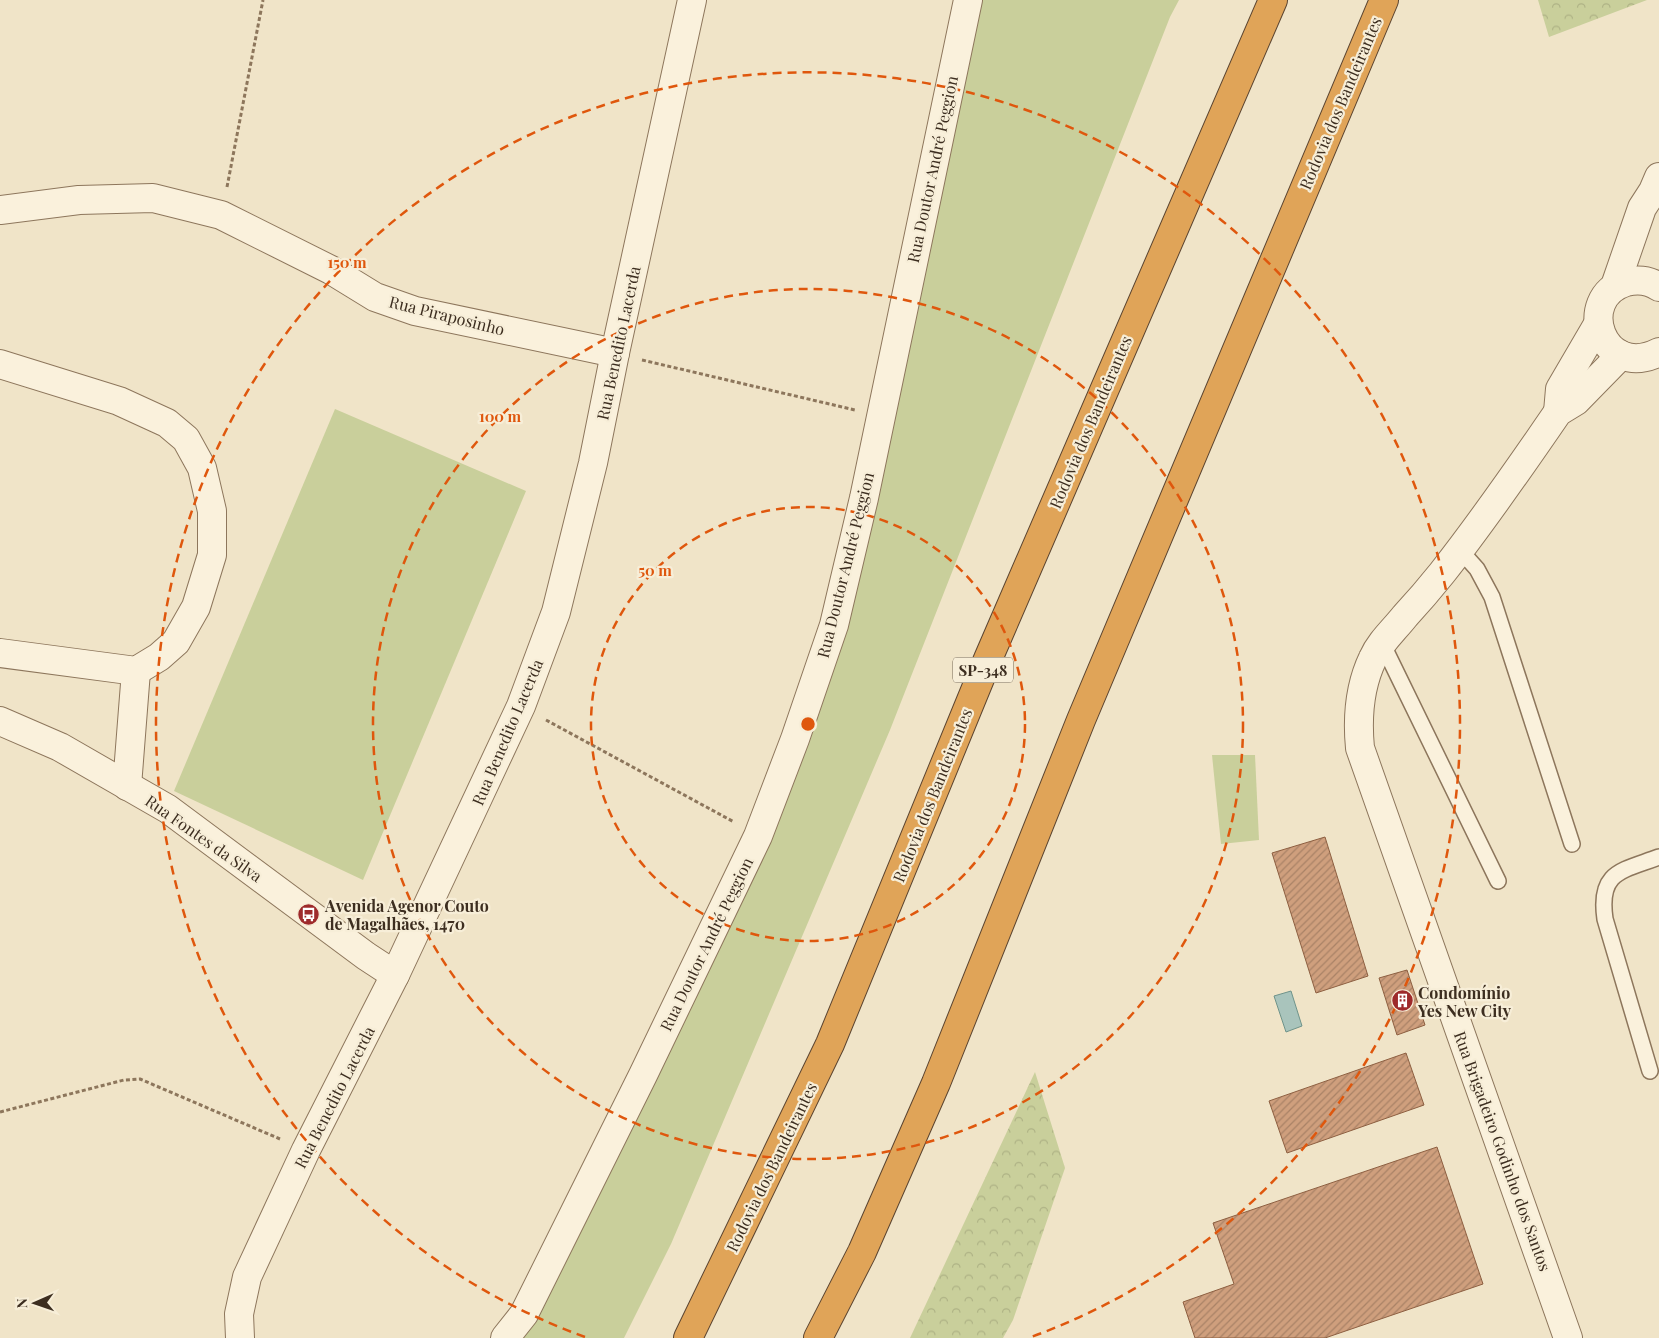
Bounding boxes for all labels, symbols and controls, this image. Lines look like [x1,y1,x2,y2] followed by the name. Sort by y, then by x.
[1294,13,1386,193] street label: Rodovia dos Bandeirantes
[902,73,962,264] street label: Rua Doutor André Peggion
[327,252,367,272] text: 150 m
[591,264,645,422] street label: Rua Benedito Lacerda
[387,291,507,340] street label: Rua Piraposinho
[1044,332,1136,512] street label: Rodovia dos Bandeirantes
[479,406,522,426] text: 100 m
[812,470,878,660] street label: Rua Doutor André Peggion
[638,560,672,580] text: 50 m
[467,656,547,808] street label: Rua Benedito Lacerda
[953,658,1013,682] road number: SP-348
[887,705,977,885] street label: Rodovia dos Bandeirantes
[799,715,817,733] centre of rings
[141,790,267,886] street label: Rua Fontes da Silva
[655,853,757,1034] street label: Rua Doutor André Peggion
[324,895,489,934] place label: Avenida Agenor Couto de Magalhães, 1470
[297,902,321,926] bus stop icon: Avenida Agenor Couto de Magalhães, 1470
[1417,982,1512,1021] place label: Condomínio Yes New City
[1390,989,1414,1013] building icon: Condomínio Yes New City
[289,1022,379,1172] street label: Rua Benedito Lacerda
[1450,1028,1556,1274] street label: Rua Brigadeiro Godinho dos Santos
[721,1079,821,1255] street label: Rodovia dos Bandeirantes
[10,1278,60,1328] north arrow
[12,1298,31,1309] text: N

